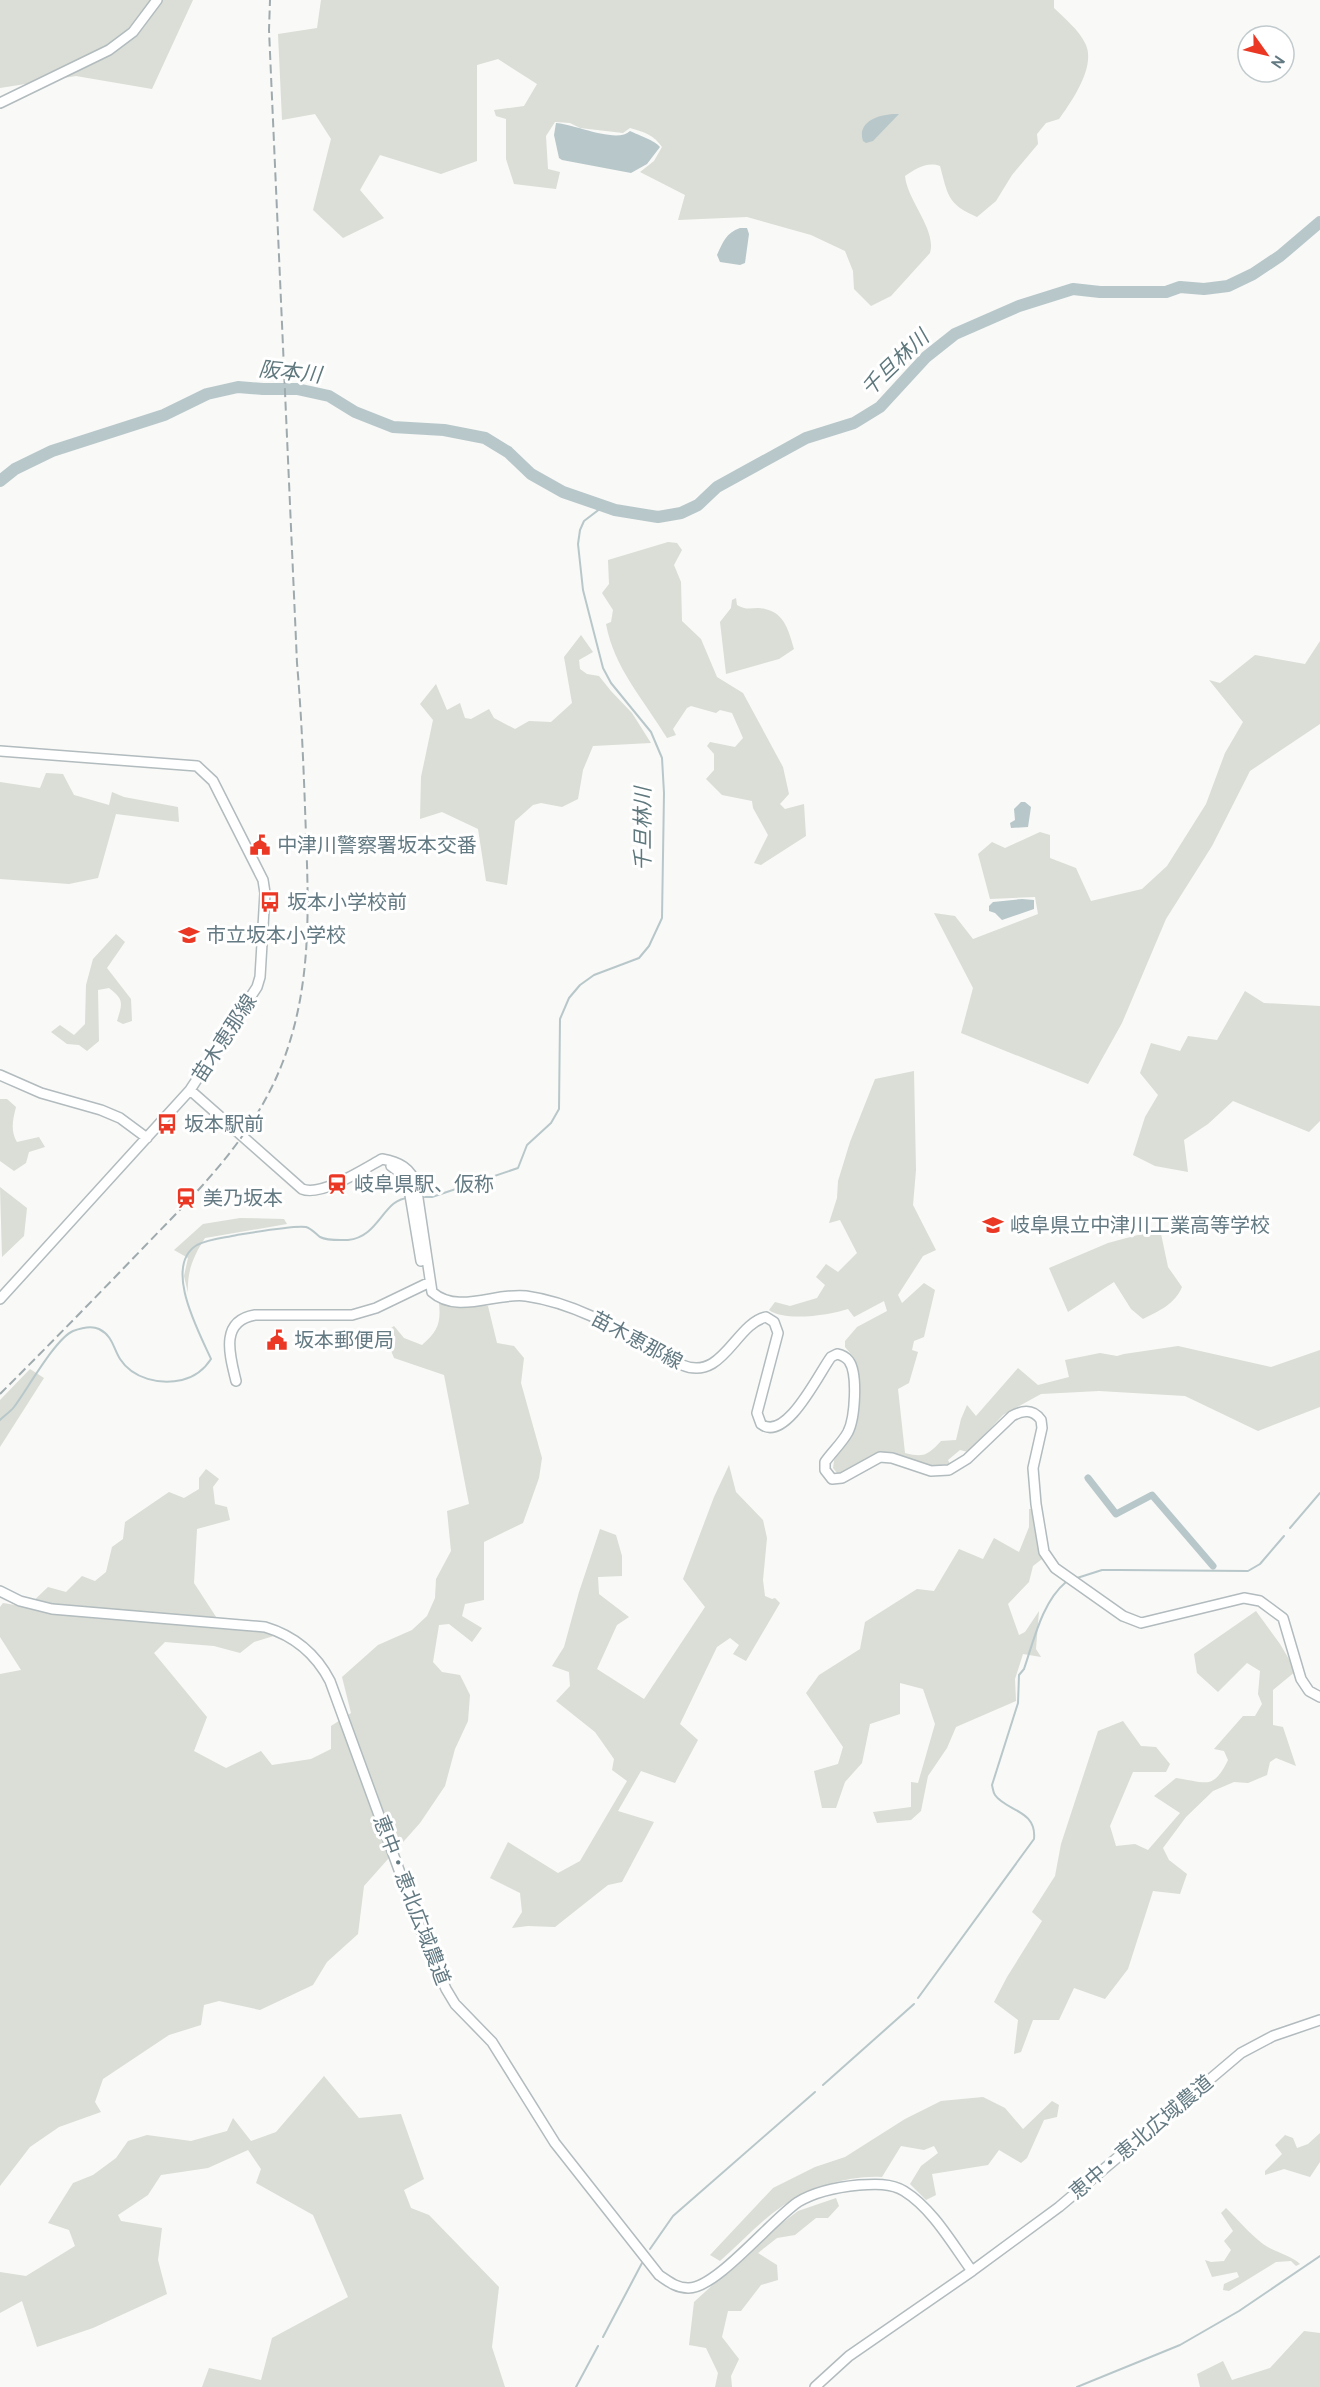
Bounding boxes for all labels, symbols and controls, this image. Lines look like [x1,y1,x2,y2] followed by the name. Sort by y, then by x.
[1236,24,1296,84] north arrow
[1267,52,1289,72] text: N
[856,323,935,401] water label: 千旦林川
[257,356,325,387] water label: 阪本川
[630,785,655,871] water label: 千旦林川
[248,833,272,857] public building icon: 中津川警察署坂本交番
[277,833,477,857] place label: 中津川警察署坂本交番
[258,890,282,914] bus stop icon: 坂本小学校前
[287,890,407,914] place label: 坂本小学校前
[177,923,201,947] school or university icon: 市立坂本小学校
[206,923,346,947] place label: 市立坂本小学校
[187,990,261,1086] street label: 苗木恵那線
[155,1112,179,1136] bus stop icon: 坂本駅前
[184,1112,264,1136] place label: 坂本駅前
[325,1172,349,1196] station icon: 岐阜県駅、仮称
[354,1172,494,1196] place label: 岐阜県駅、仮称
[174,1186,198,1210] station icon: 美乃坂本
[203,1186,283,1210] place label: 美乃坂本
[981,1213,1005,1237] school or university icon: 岐阜県立中津川工業高等学校
[1010,1213,1270,1237] place label: 岐阜県立中津川工業高等学校
[587,1306,687,1374] street label: 苗木恵那線
[265,1328,289,1352] public building icon: 坂本郵便局
[294,1328,394,1352] place label: 坂本郵便局
[369,1812,455,1988] street label: 恵中・恵北広域農道
[1064,2070,1218,2204] street label: 恵中・恵北広域農道

